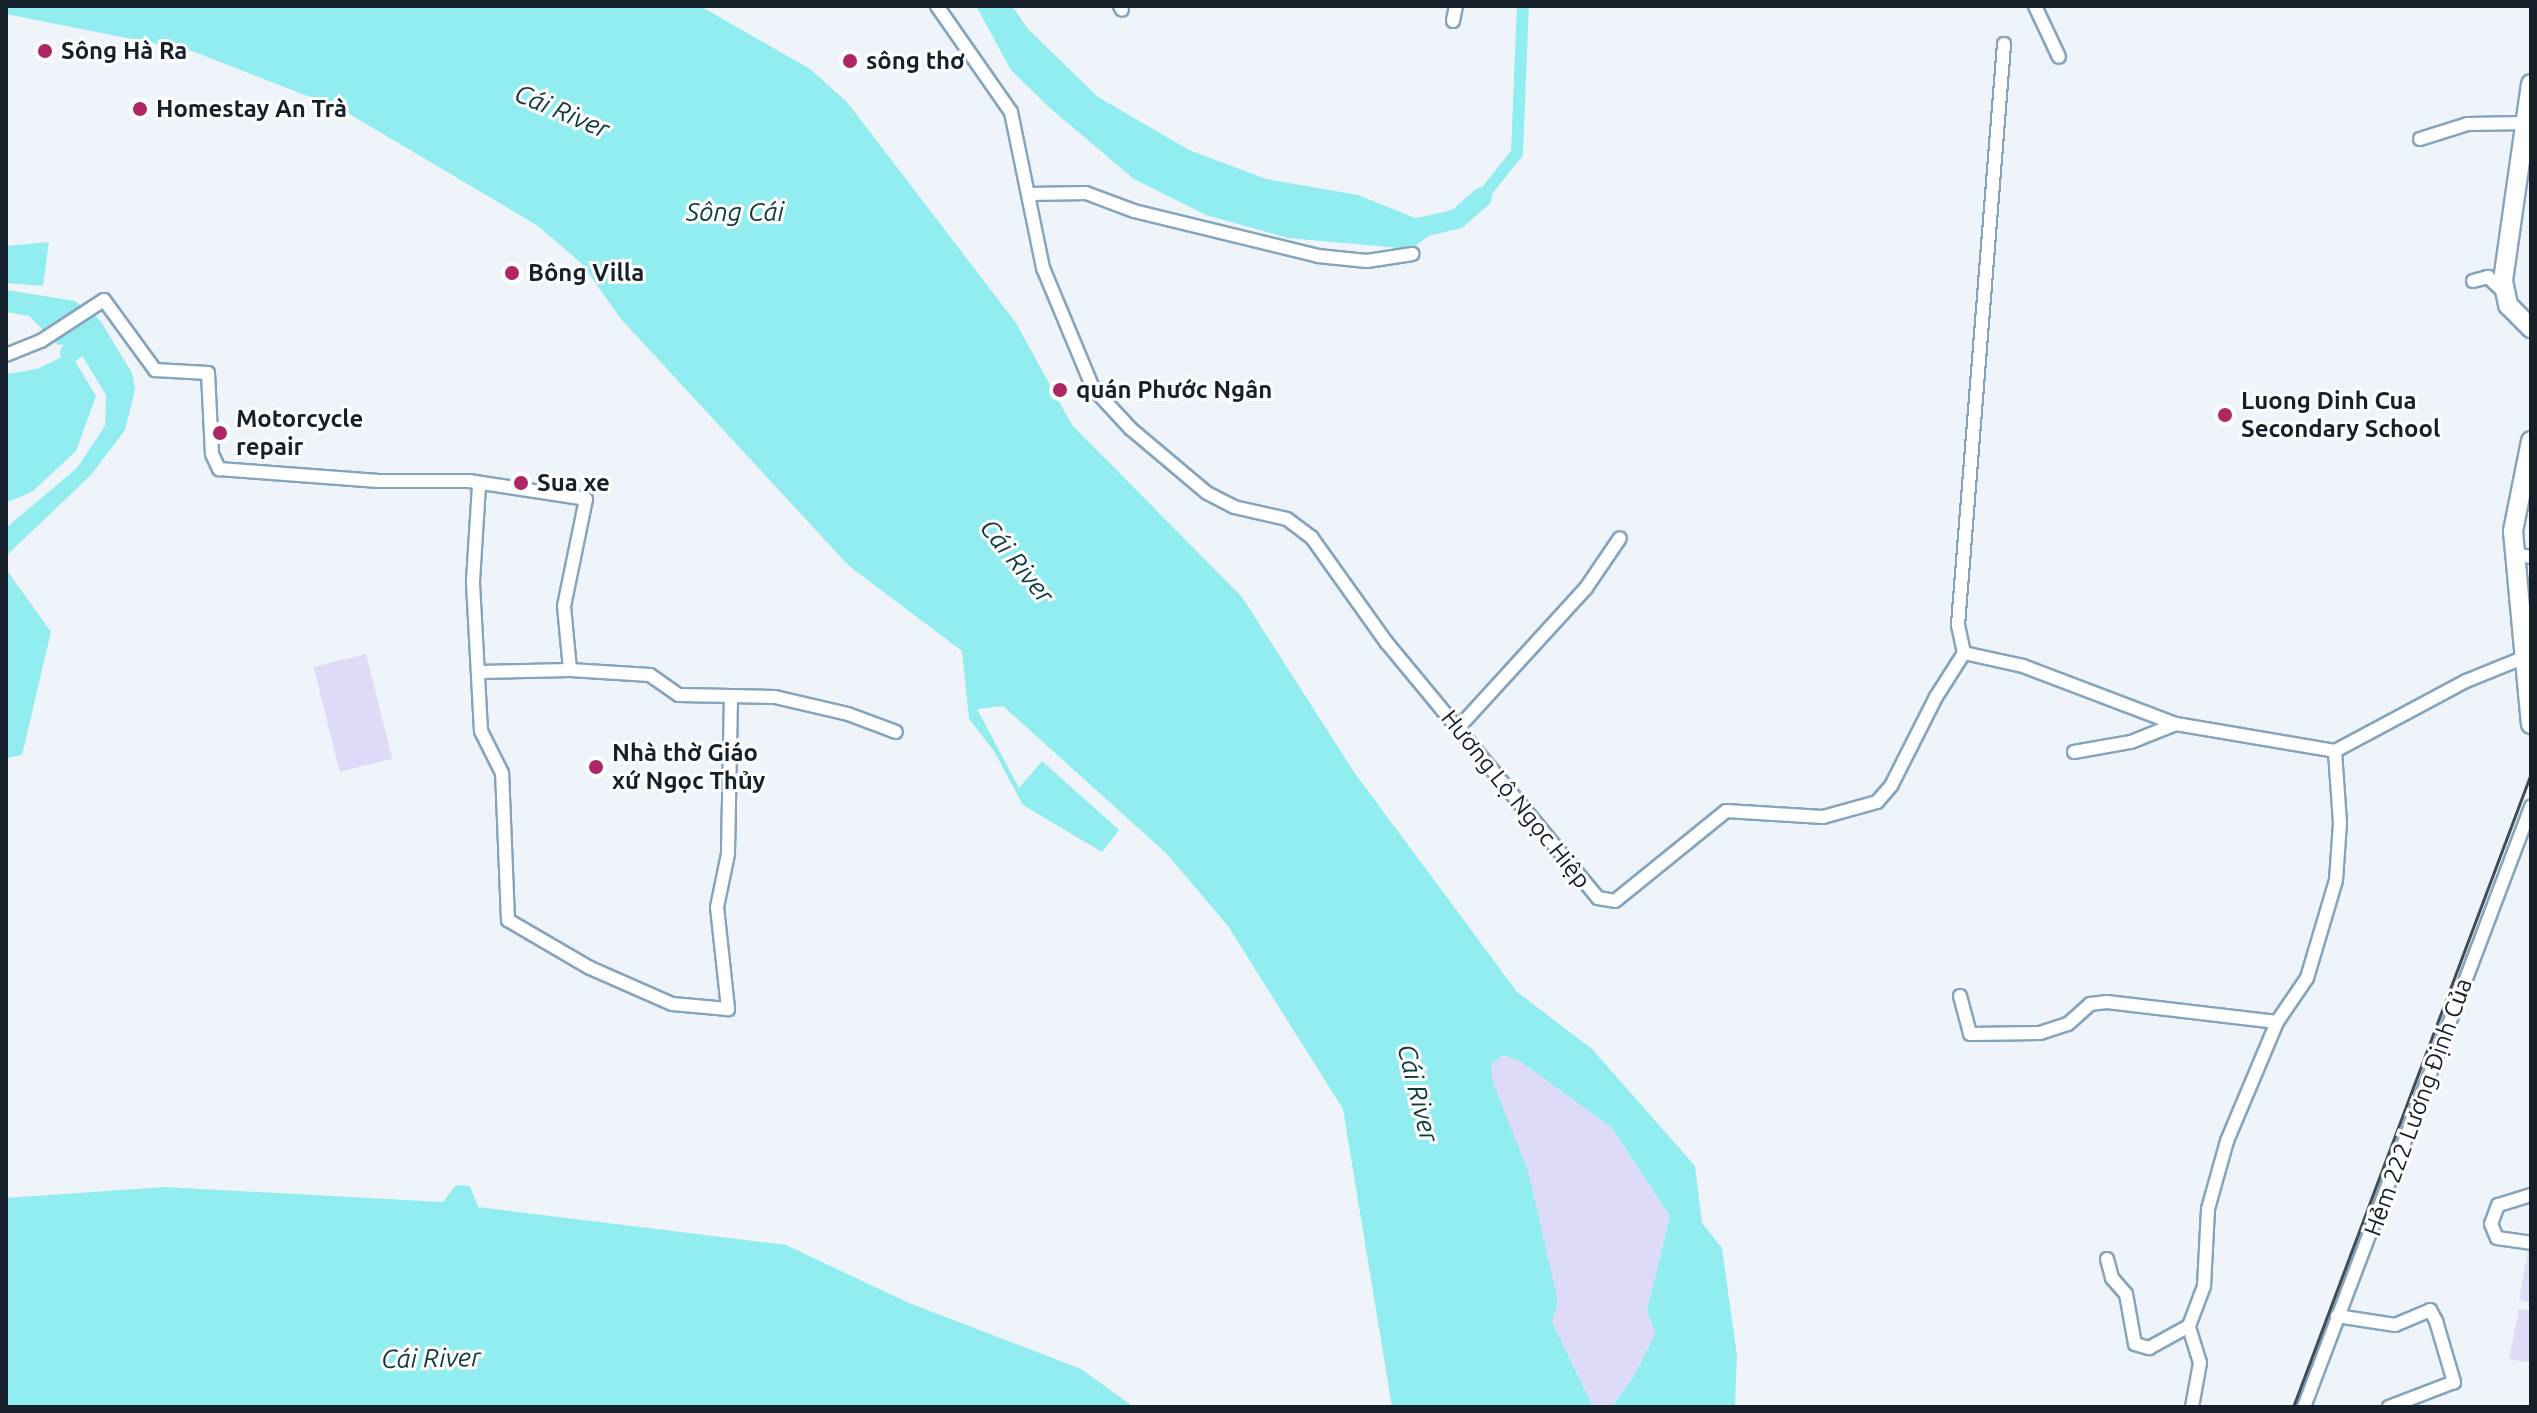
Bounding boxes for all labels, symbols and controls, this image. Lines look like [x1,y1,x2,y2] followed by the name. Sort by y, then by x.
[61,37,187,65] place label: Sông Hà Ra
[36,42,54,60] marker: Sông Hà Ra
[866,47,964,75] place label: sông thơ
[841,52,859,70] marker: sông thơ
[510,77,614,145] water label: Cái River
[156,95,347,123] place label: Homestay An Trà
[131,100,149,118] marker: Homestay An Trà
[686,196,784,228] water label: Sông Cái
[528,259,644,287] place label: Bông Villa
[503,264,521,282] marker: Bông Villa
[1076,376,1272,404] place label: quán Phước Ngân
[1051,381,1069,399] marker: quán Phước Ngân
[2241,387,2440,443] place label: Luong Dinh Cua Secondary School
[236,405,363,461] place label: Motorcycle repair
[2216,406,2234,424] marker: Luong Dinh Cua Secondary School
[211,424,229,442] marker: Motorcycle repair
[537,469,610,497] place label: Sua xe
[512,474,530,492] marker: Sua xe
[973,512,1061,610] water label: Cái River
[1435,704,1597,894] street label: Hương Lộ Ngọc Hiệp
[612,739,765,795] place label: Nhà thờ Giáo xứ Ngọc Thủy
[587,758,605,776] marker: Nhà thờ Giáo xứ Ngọc Thủy
[2358,974,2478,1240] street label: Hẻm 222 Lương Định Của
[1391,1041,1445,1145] water label: Cái River
[381,1342,481,1374] water label: Cái River

